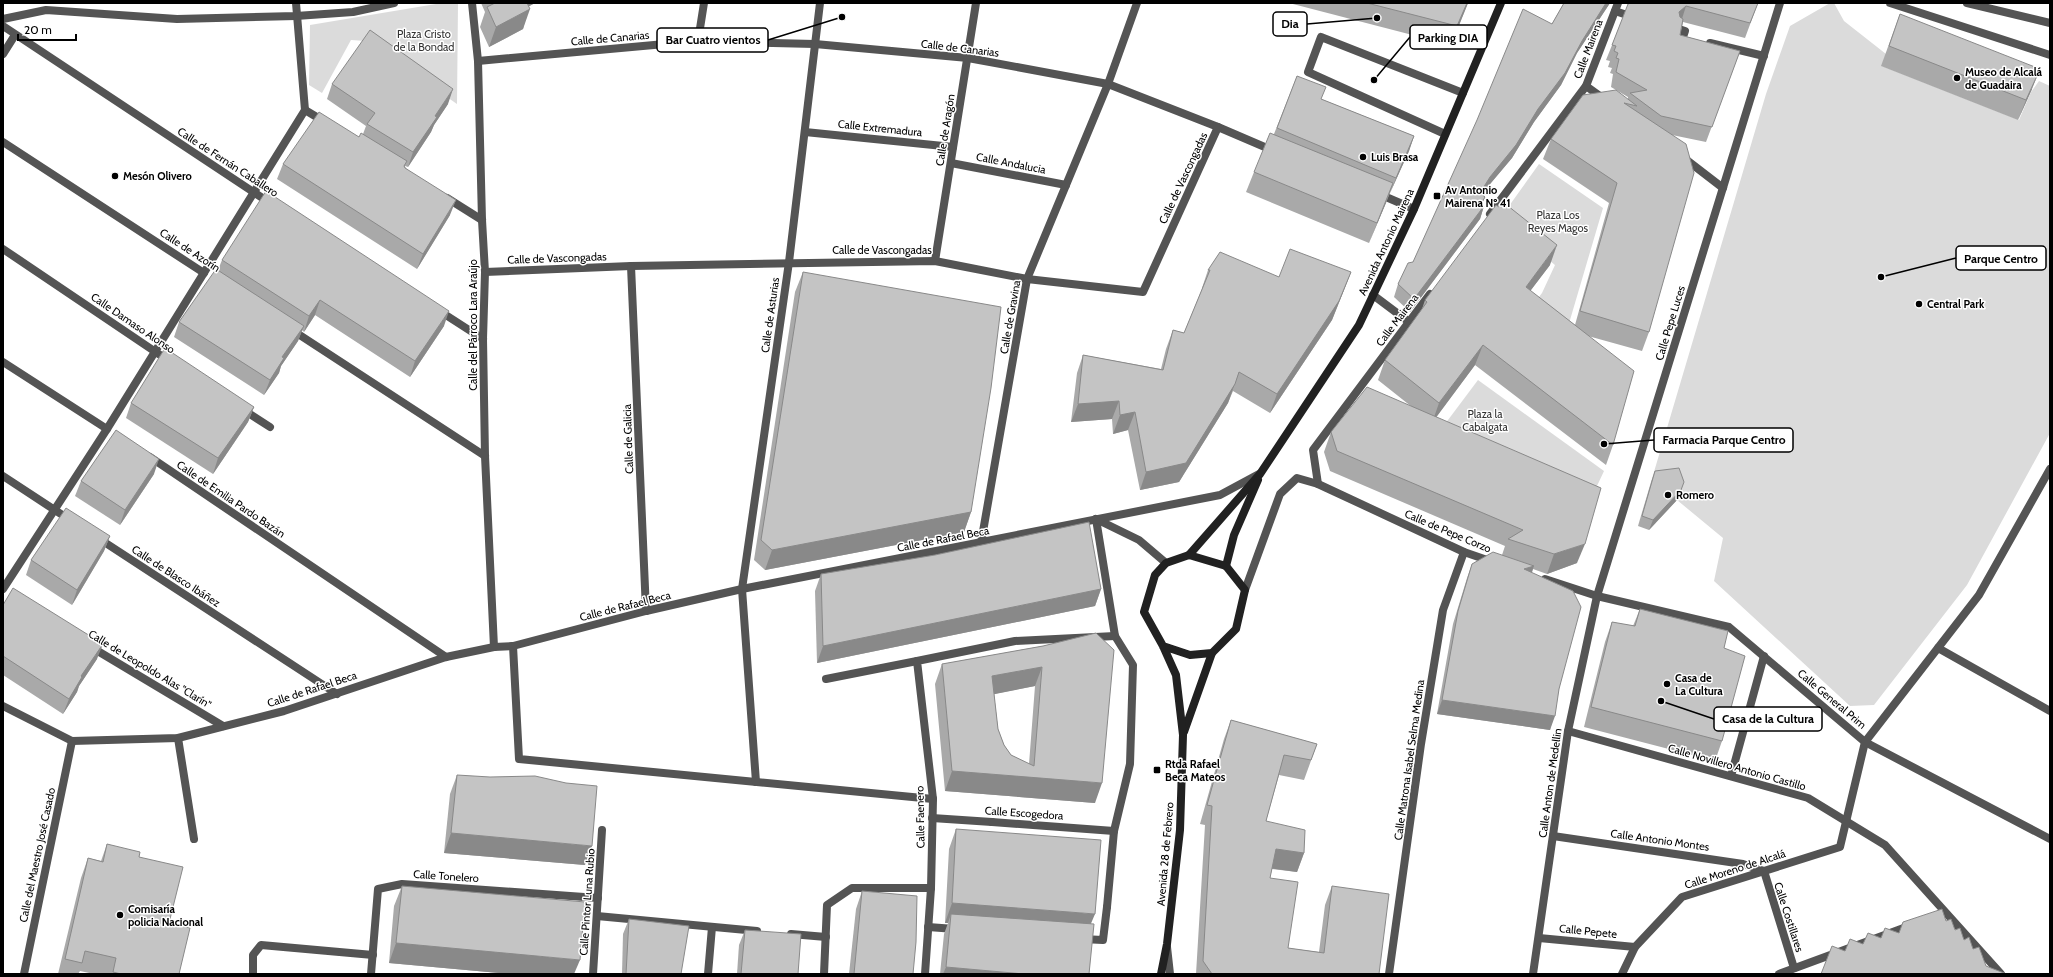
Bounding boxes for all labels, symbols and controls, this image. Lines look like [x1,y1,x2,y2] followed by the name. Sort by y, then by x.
[1273,12,1307,36] callout: Dia
[18,16,76,42] scale bar
[1281,16,1299,31] text: Dia
[1570,17,1606,81] street label: Calle Mairena
[24,22,52,37] text: 20 m
[1410,25,1487,49] callout: Parking DIA
[394,27,454,54] park label: Plaza Cristo de la Bondad
[570,28,650,48] street label: Calle de Canarias
[657,28,768,52] callout: Bar Cuatro vientos
[1418,30,1479,45] text: Parking DIA
[666,32,760,47] text: Bar Cuatro vientos
[920,36,1000,60] street label: Calle de Canarias
[1965,65,2043,92] place label: Museo de Alcalá de Guadaira
[1952,73,1962,83] marker: Museo de Alcalá de Guadaira
[932,93,958,167] street label: Calle de Aragón
[837,117,924,139] street label: Calle Extremadura
[175,124,281,200] street label: Calle de Fernán Caballero
[1156,130,1211,226] street label: Calle de Vascongadas
[975,149,1048,177] street label: Calle Andalucia
[1371,150,1419,164] place label: Luis Brasa
[1358,152,1368,162] marker: Luis Brasa
[123,169,192,183] place label: Mesón Olivero
[110,171,120,181] marker: Mesón Olivero
[1445,183,1511,210] place label: Av Antonio Mairena Nº 41
[1355,186,1417,298] street label: Avenida Antonio Mairena
[1432,191,1442,201] marker: Av Antonio Mairena Nº 41
[1528,208,1589,235] park label: Plaza Los Reyes Magos
[157,225,223,275] street label: Calle de Azorín
[832,243,932,257] street label: Calle de Vascongadas
[1956,246,2046,270] callout: Parque Centro
[507,249,607,267] street label: Calle de Vascongadas
[1964,251,2038,266] text: Parque Centro
[466,259,480,391] street label: Calle del Párroco Lara Araújo
[758,276,782,354] street label: Calle de Asturias
[997,278,1023,355] street label: Calle de Gravina
[1652,283,1688,362] street label: Calle Pepe Luces
[88,290,178,356] street label: Calle Damaso Alonso
[1373,290,1422,349] street label: Calle Mairena
[1927,297,1985,311] place label: Central Park
[1914,299,1924,309] marker: Central Park
[620,403,636,474] street label: Calle de Galicia
[1462,407,1509,434] park label: Plaza la Cabalgata
[1654,428,1793,452] callout: Farmacia Parque Centro
[1662,432,1786,447] text: Farmacia Parque Centro
[174,457,288,541] street label: Calle de Emilia Pardo Bazán
[1676,488,1714,502] place label: Romero
[1663,490,1673,500] marker: Romero
[1403,506,1493,556] street label: Calle de Pepe Corzo
[896,523,991,555] street label: Calle de Rafael Beca
[129,542,223,610] street label: Calle de Blasco Ibáñez
[578,588,673,624] street label: Calle de Rafael Beca
[86,627,214,712] street label: Calle de Leopoldo Alas "Clarín"
[1795,666,1869,732] street label: Calle General Prim
[265,668,359,710] street label: Calle de Rafael Beca
[1675,671,1723,698] place label: Casa de La Cultura
[1391,678,1427,841] street label: Calle Matrona Isabel Selma Medina
[1662,679,1672,689] marker: Casa de La Cultura
[1714,707,1822,731] callout: Casa de la Cultura
[1722,711,1814,726] text: Casa de la Cultura
[1535,727,1565,839] street label: Calle Anton de Medellin
[1667,741,1807,793] street label: Calle Novillero Antonio Castillo
[1165,757,1226,784] place label: Rtda Rafael Beca Mateos
[1152,765,1162,775] marker: Rtda Rafael Beca Mateos
[16,786,58,924] street label: Calle del Maestro José Casado
[912,786,928,848] street label: Calle Faenero
[1153,802,1177,906] street label: Avenida 28 de Febrero
[984,803,1065,823] street label: Calle Escogedora
[1610,826,1711,854] street label: Calle Antonio Montes
[1683,846,1788,892] street label: Calle Moreno de Alcalá
[576,848,598,956] street label: Calle Pintor Luna Rubio
[413,867,479,885] street label: Calle Tonelero
[1771,880,1807,954] street label: Calle Costillares
[128,902,203,929] place label: Comisaría policia Nacional
[115,910,125,920] marker: Comisaría policia Nacional
[1558,921,1618,941] street label: Calle Pepete

